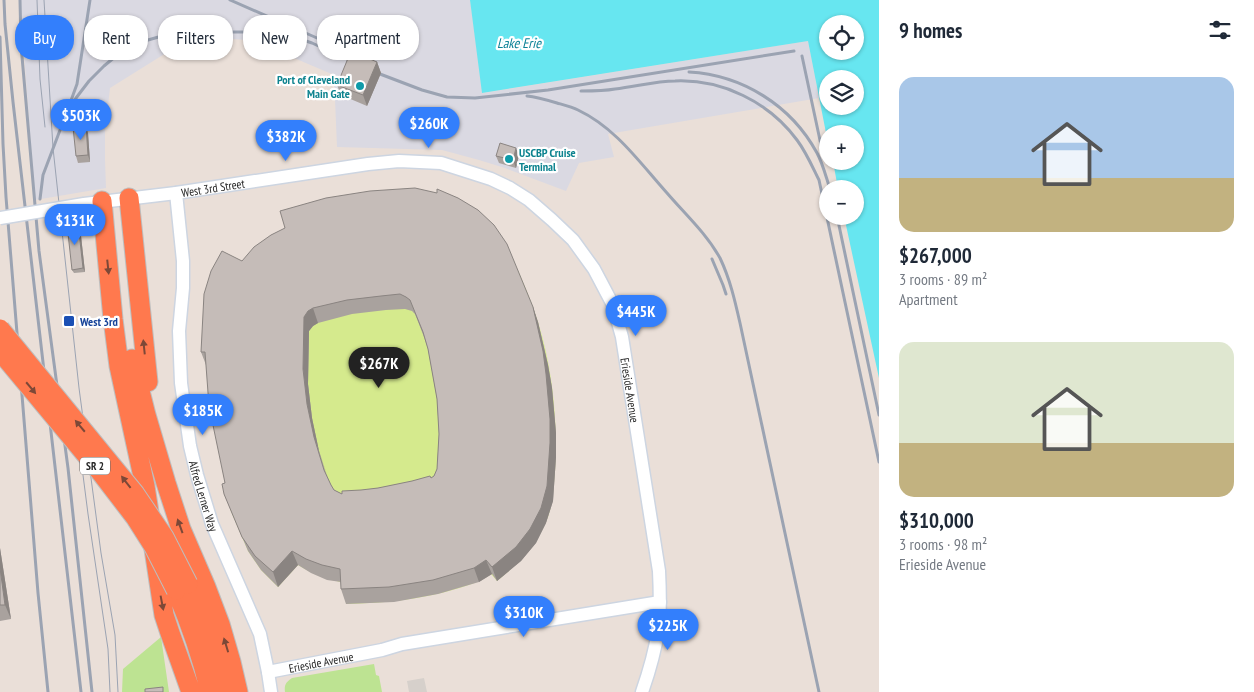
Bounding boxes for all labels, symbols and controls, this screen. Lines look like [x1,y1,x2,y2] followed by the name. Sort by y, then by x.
[15,15,74,60] chip: Buy
[84,15,148,60] chip: Rent
[158,15,233,60] chip: Filters
[243,15,307,60] chip: New
[317,15,419,60] chip: Apartment
[819,15,864,225] map controls
[819,15,864,60] button: locate
[1206,16,1234,44] icon: filters
[899,17,962,44] text: 9 homes
[497,34,542,52] water label: Lake Erie
[819,70,864,115] button: layers
[277,72,350,101] place label: Port of Cleveland Main Gate
[354,80,366,92] marker: Port of Cleveland Main Gate
[46,98,116,141] pin: $503K
[62,105,100,125] text: $503K
[394,106,464,149] pin: $260K
[1022,109,1112,199] icon: home
[410,113,448,133] text: $260K
[251,120,321,162] pin: $382K
[819,125,864,170] button: +
[267,126,305,146] text: $382K
[519,145,576,174] place label: USCBP Cruise Terminal
[503,153,515,165] marker: USCBP Cruise Terminal
[180,175,246,200] street label: West 3rd Street
[819,180,864,225] button: −
[40,204,110,246] pin: $131K
[56,210,94,230] text: $131K
[899,242,972,269] text: $267,000
[104,260,112,276] one-way arrow
[899,269,987,289] text: 3 rooms · 89 m²
[899,289,958,309] text: Apartment
[601,294,671,337] pin: $445K
[617,301,655,321] text: $445K
[62,314,76,328] marker: West 3rd
[79,314,118,329] place label: West 3rd
[140,339,148,355] one-way arrow
[344,346,414,389] pin: $267K
[360,353,398,373] text: $267K
[618,357,643,424] street label: Erieside Avenue
[1022,374,1112,464] icon: home
[26,382,37,395] one-way arrow
[168,394,238,436] pin: $185K
[184,400,222,420] text: $185K
[75,420,86,433] one-way arrow
[80,458,110,474] road number: SR 2
[186,459,222,534] street label: Alfred Lerner Way
[121,476,132,489] one-way arrow
[899,507,974,534] text: $310,000
[176,518,183,533] one-way arrow
[899,534,987,554] text: 3 rooms · 98 m²
[899,554,986,574] text: Erieside Avenue
[159,596,167,612] one-way arrow
[489,596,559,638] pin: $310K
[505,602,543,622] text: $310K
[633,608,703,651] pin: $225K
[649,615,687,635] text: $225K
[222,637,230,652] one-way arrow
[287,648,355,675] street label: Erieside Avenue

